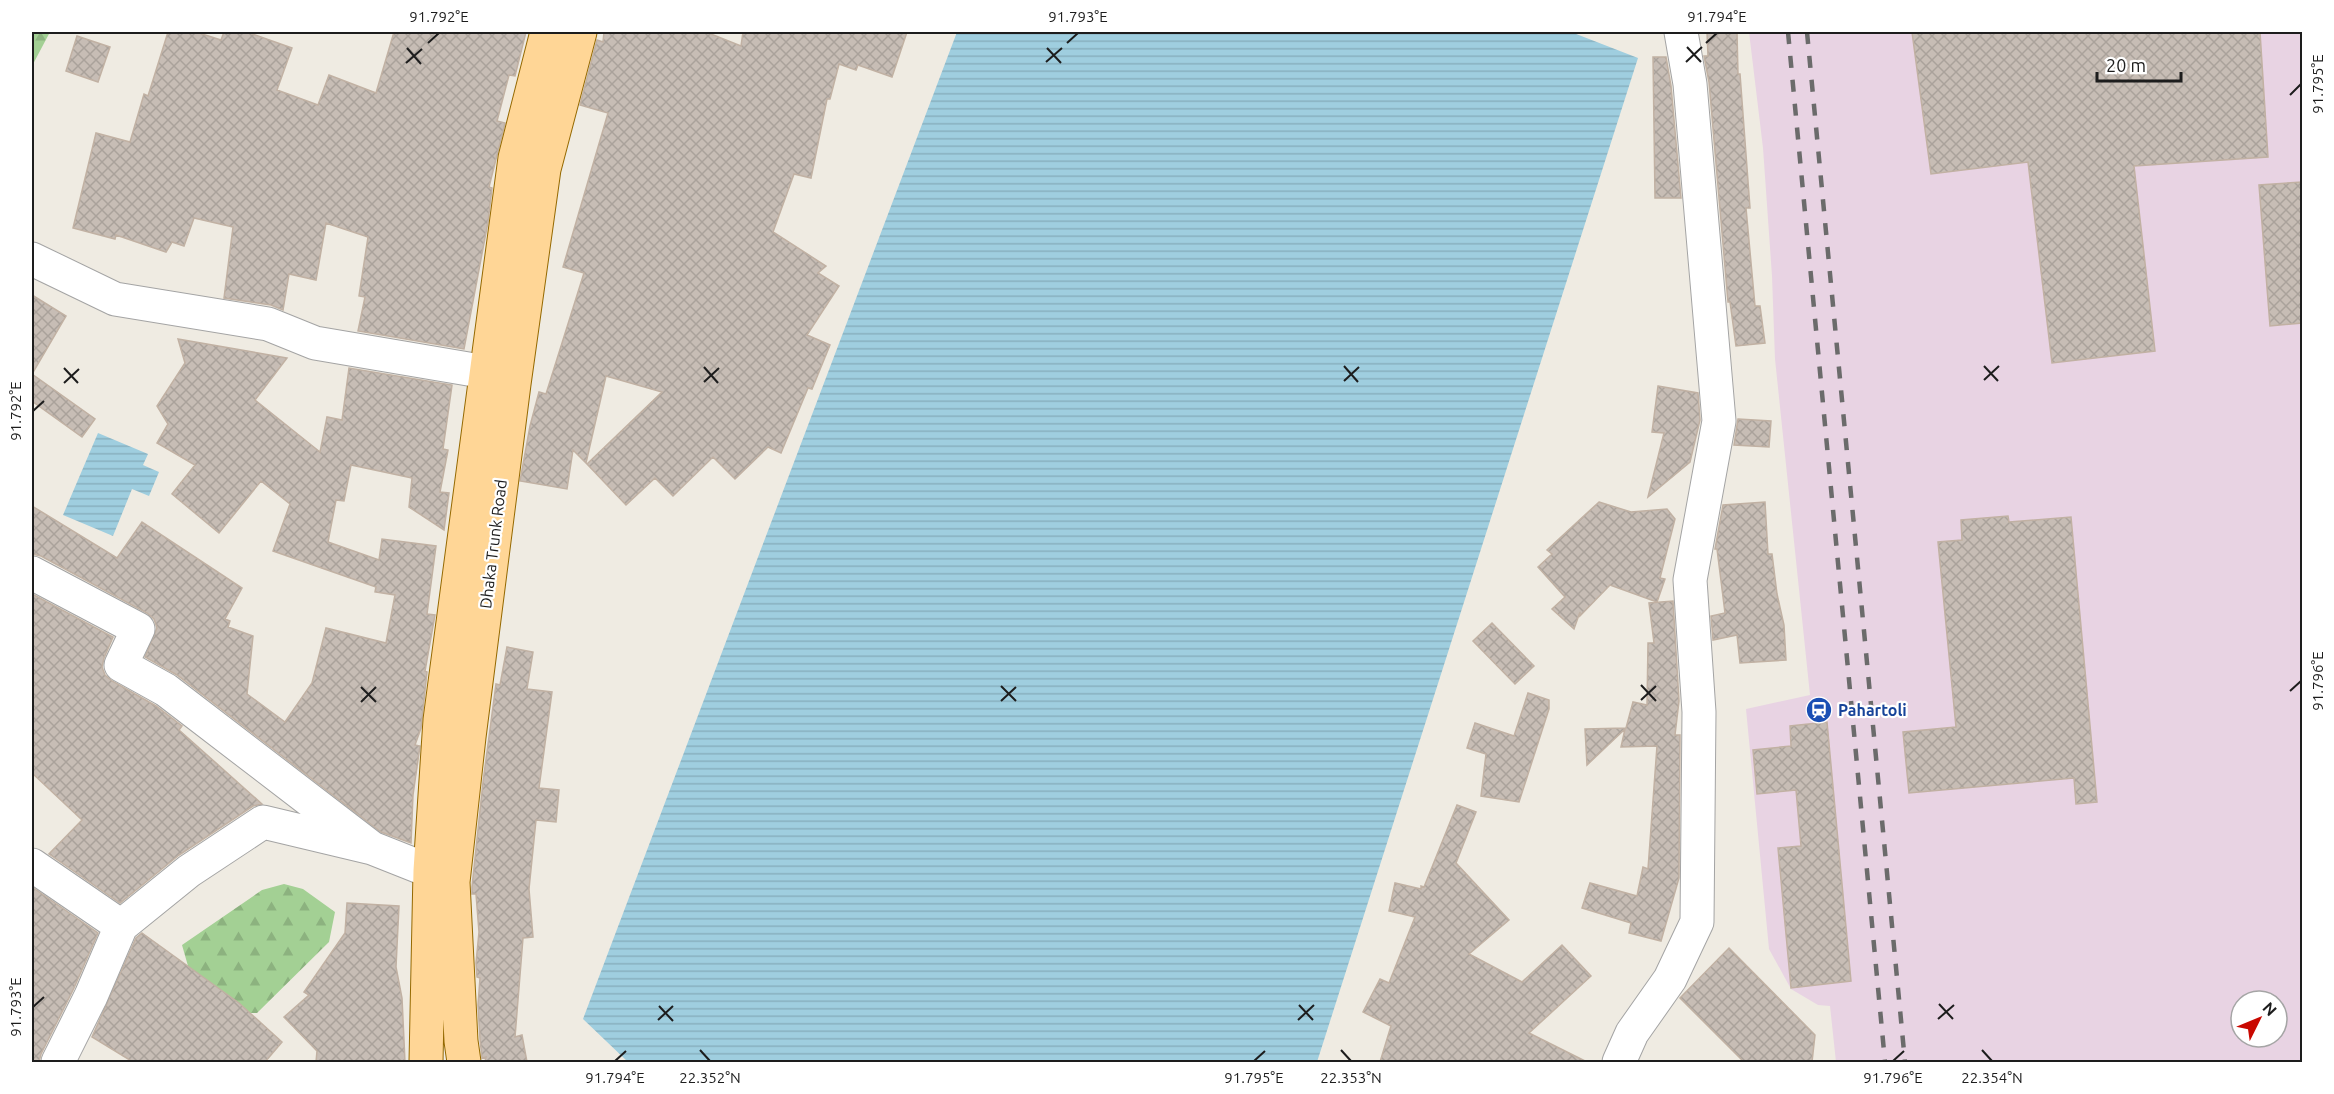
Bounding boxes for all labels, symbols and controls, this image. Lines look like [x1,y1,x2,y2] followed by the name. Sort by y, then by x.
[409,8,469,25] text: 91.792°E
[1048,8,1108,25] text: 91.793°E
[1687,8,1747,25] text: 91.794°E
[2097,45,2181,83] scale bar
[2309,54,2326,114] text: 91.795°E
[2106,55,2146,75] text: 20 m
[7,381,24,441] text: 91.792°E
[476,478,510,610] street label: Dhaka Trunk Road
[2309,651,2326,711] text: 91.796°E
[1804,695,1834,725] station icon: Pahartoli
[1838,701,1907,719] place label: Pahartoli
[7,977,24,1037] text: 91.793°E
[2229,989,2289,1049] north arrow
[2259,998,2281,1019] text: N
[585,1069,645,1086] text: 91.794°E
[679,1069,741,1086] text: 22.352°N
[1224,1069,1284,1086] text: 91.795°E
[1320,1069,1382,1086] text: 22.353°N
[1863,1069,1923,1086] text: 91.796°E
[1961,1069,2023,1086] text: 22.354°N

